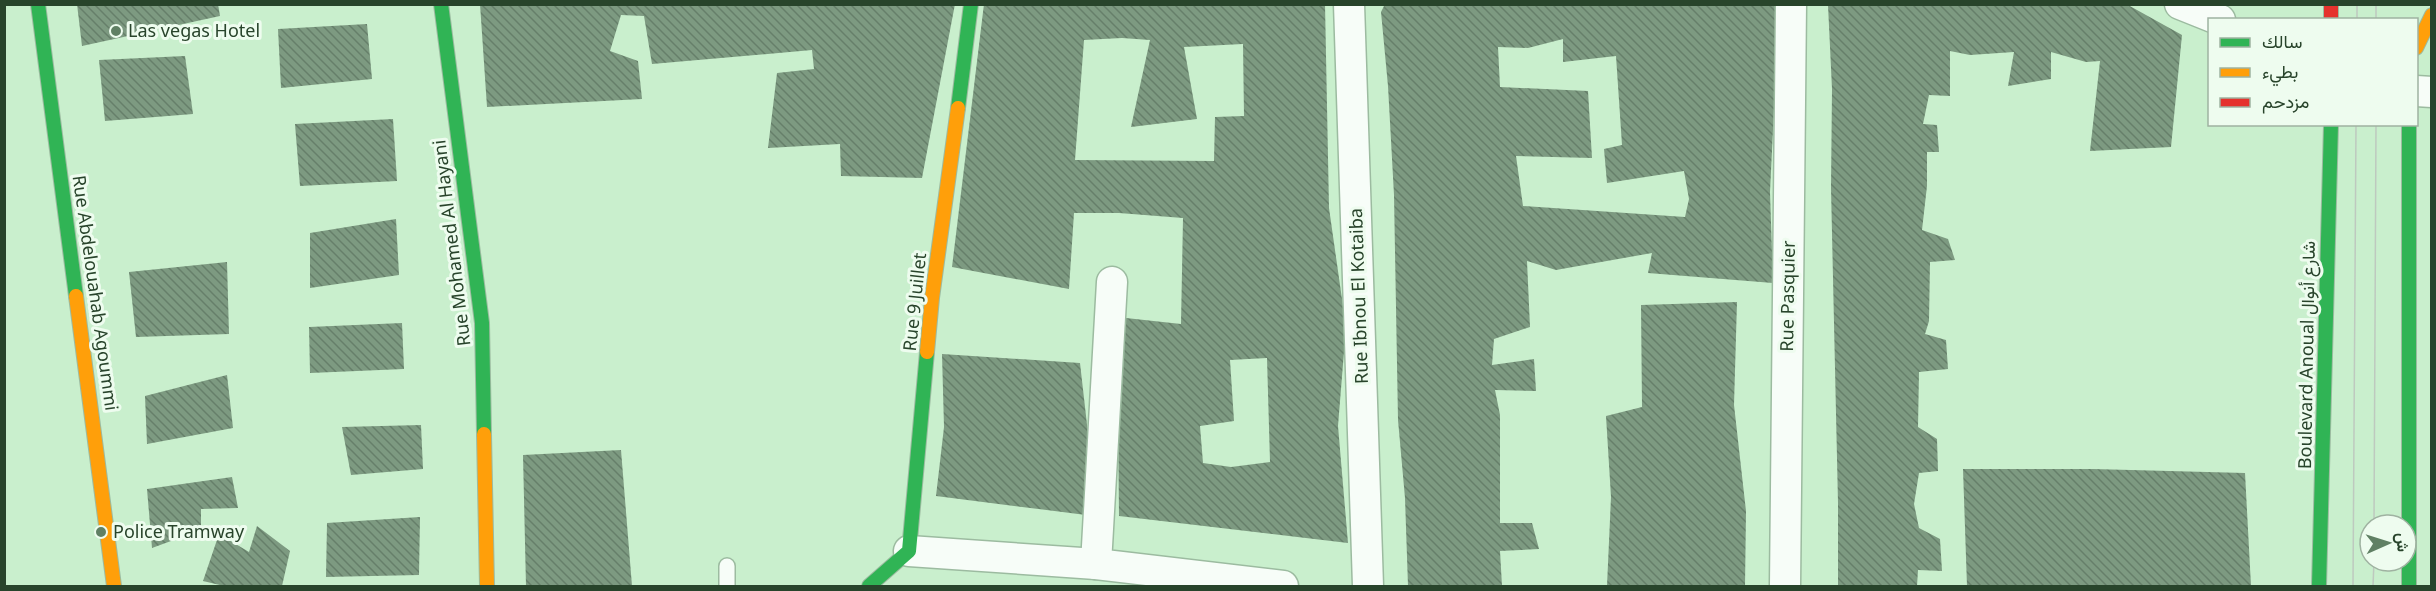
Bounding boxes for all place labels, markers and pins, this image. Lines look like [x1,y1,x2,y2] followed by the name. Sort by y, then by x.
[128,18,260,42] place label: Las vegas Hotel
[109,24,123,38] marker: Las vegas Hotel
[113,519,245,543] place label: Police Tramway
[94,525,108,539] marker: Police Tramway

